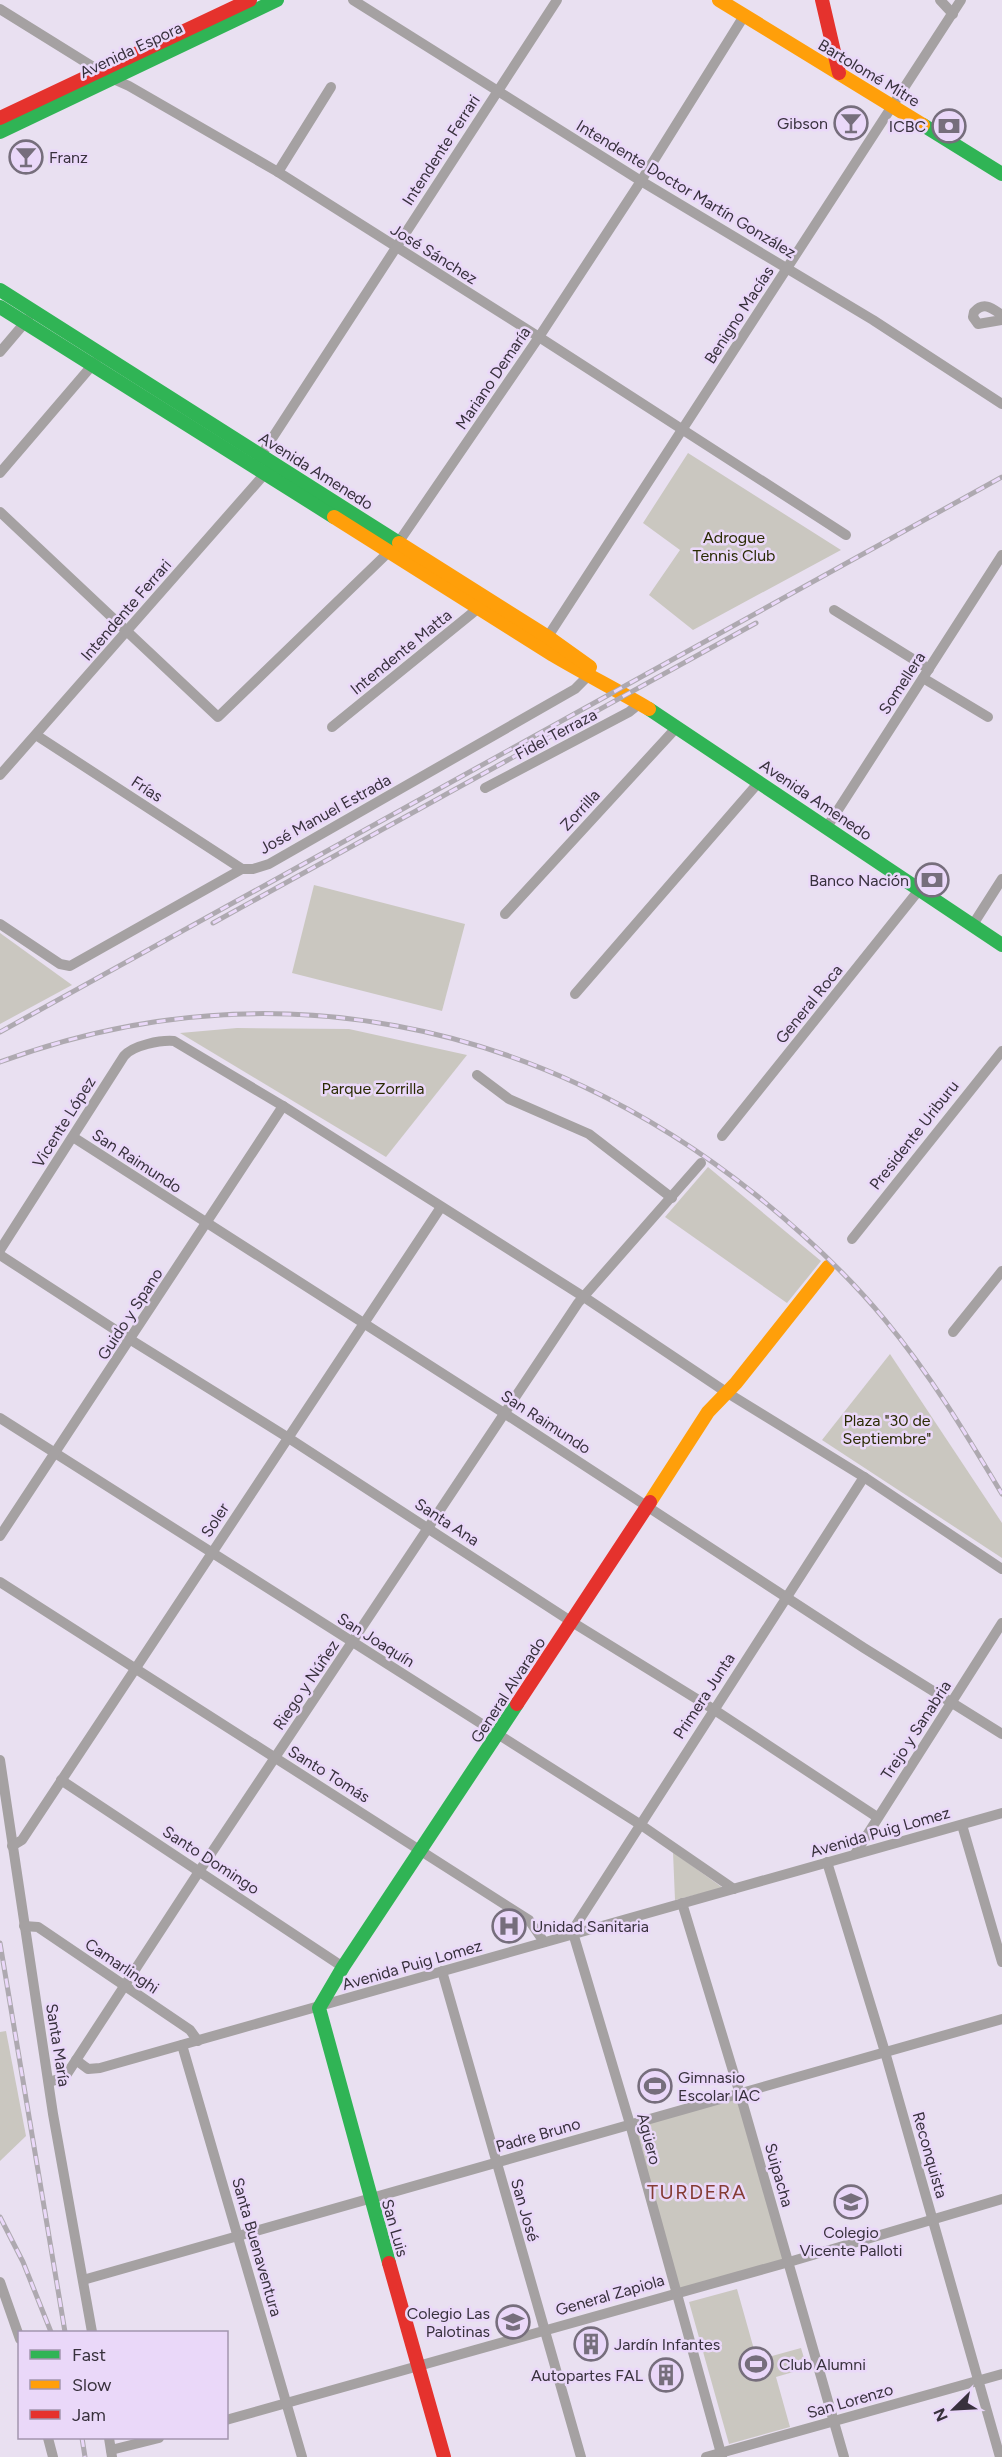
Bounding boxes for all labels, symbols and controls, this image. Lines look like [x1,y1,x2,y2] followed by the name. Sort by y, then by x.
[77,18,185,82] street label: Avenida Espora
[815,35,923,111] street label: Bartolomé Mitre
[398,91,484,209] street label: Intendente Ferrari
[833,105,869,141] bar icon: Gibson
[931,108,967,144] bank icon: ICBC
[777,114,828,133] place label: Gibson
[573,116,799,262] street label: Intendente Doctor Martín González
[889,117,926,136] place label: ICBC
[8,139,44,175] bar icon: Franz
[49,148,88,167] place label: Franz
[387,220,481,288] street label: José Sánchez
[700,263,778,367] street label: Benigno Macías
[452,323,534,433] street label: Mariano Demaría
[255,428,377,514] street label: Avenida Amenedo
[693,528,775,565] park label: Adrogue Tennis Club
[77,555,175,665] street label: Intendente Ferrari
[347,605,455,699] street label: Intendente Matta
[875,648,929,718] street label: Somellera
[512,705,600,763] street label: Fidel Terraza
[756,755,876,845] street label: Avenida Amenedo
[256,770,394,858] street label: José Manuel Estrada
[128,772,166,806] street label: Frías
[556,786,604,834] street label: Zorrilla
[914,862,950,898] bank icon: Banco Nación
[809,871,909,890] place label: Banco Nación
[771,961,847,1047] street label: General Roca
[29,1073,100,1171] street label: Vicente López
[865,1077,963,1193] street label: Presidente Uriburu
[322,1079,424,1098] park label: Parque Zorrilla
[89,1125,185,1197] street label: San Raimundo
[93,1265,167,1363] street label: Guido y Spano
[498,1386,594,1458] street label: San Raimundo
[843,1411,931,1448] park label: Plaza "30 de Septiembre"
[411,1494,483,1550] street label: Santa Ana
[197,1499,233,1541] street label: Soler
[334,1609,418,1671] street label: San Joaquín
[467,1633,549,1747] street label: General Alvarado
[269,1636,343,1734] street label: Riego y Núñez
[669,1650,739,1742] street label: Primera Junta
[877,1677,955,1783] street label: Trejo y Sanabria
[285,1741,373,1807] street label: Santo Tomás
[808,1803,952,1861] street label: Avenida Puig Lomez
[159,1822,263,1898] street label: Santo Domingo
[491,1908,527,1944] hospital icon: Unidad Sanitaria
[532,1917,649,1936] place label: Unidad Sanitaria
[81,1934,163,1998] street label: Camarlinghi
[340,1936,484,1994] street label: Avenida Puig Lomez
[42,2002,74,2088] street label: Santa María
[637,2068,673,2104] sports icon: Gimnasio Escolar IAC
[678,2068,760,2105] place label: Gimnasio Escolar IAC
[909,2110,951,2200] street label: Reconquista
[633,2111,665,2167] street label: Agüero
[494,2114,582,2156] street label: Padre Bruno
[761,2141,797,2209] street label: Suipacha
[228,2175,286,2319] street label: Santa Buenaventura
[507,2176,543,2244] street label: San José
[647,2180,747,2204] district label: TURDERA
[833,2184,869,2220] school or university icon: Colegio Vicente Palloti
[378,2197,412,2259] street label: San Luis
[799,2223,903,2260] place label: Colegio Vicente Palloti
[553,2270,667,2320] street label: General Zapiola
[407,2304,490,2341] place label: Colegio Las Palotinas
[495,2304,531,2340] school or university icon: Colegio Las Palotinas
[573,2326,609,2362] building icon: Jardín Infantes
[18,2331,228,2439] legend
[614,2335,720,2354] place label: Jardín Infantes
[72,2344,106,2366] text: Fast
[738,2346,774,2382] sports icon: Club Alumni
[779,2355,866,2374] place label: Club Alumni
[648,2357,684,2393] building icon: Autopartes FAL
[531,2366,644,2385] place label: Autopartes FAL
[72,2374,111,2396] text: Slow
[924,2379,984,2439] north arrow
[805,2380,895,2422] street label: San Lorenzo
[72,2404,106,2426] text: Jam
[930,2405,952,2424] text: N

